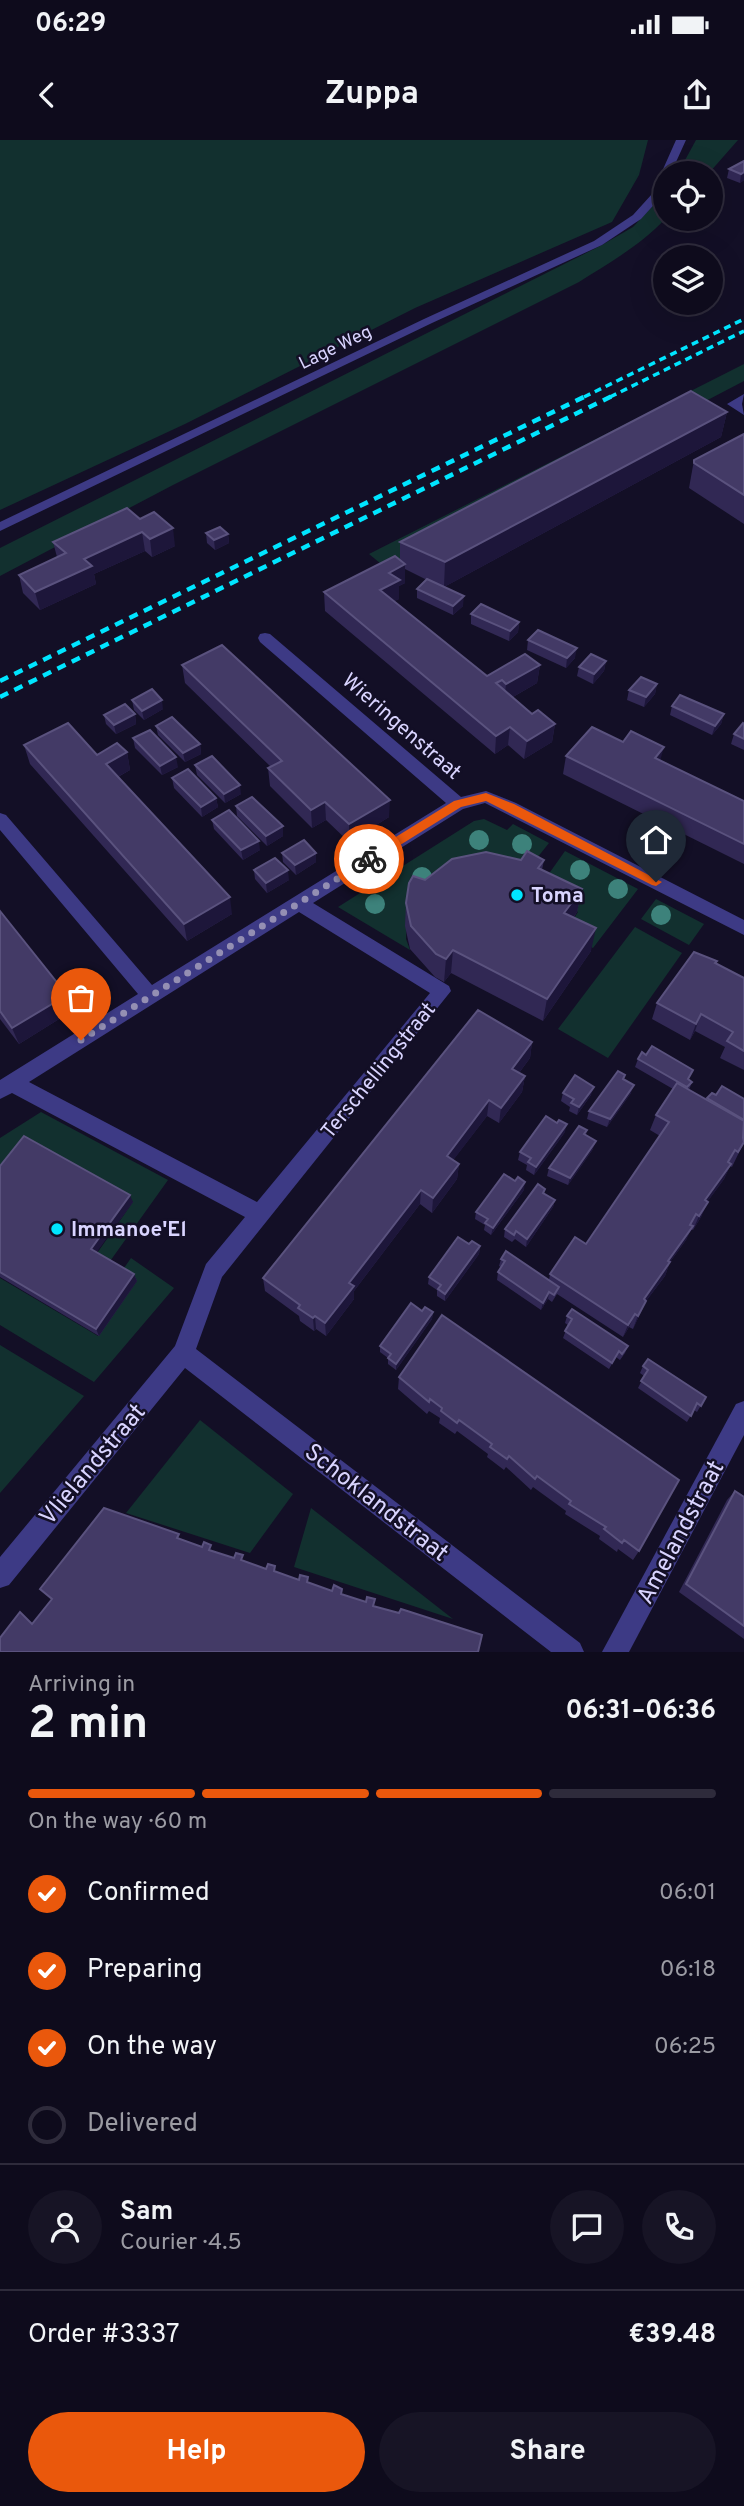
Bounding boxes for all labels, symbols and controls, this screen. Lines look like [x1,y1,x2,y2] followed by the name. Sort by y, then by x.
[35,8,106,41] text: 06:29
[325,75,419,115] text: Zuppa
[28,76,66,114] icon: back
[678,76,716,114] icon: share
[653,161,723,315] map controls
[653,161,723,231] button: locate
[653,245,723,315] button: layers
[295,321,376,376] street label: Lage Weg
[336,668,466,786] street label: Wieringenstraat
[626,810,686,882] pin
[637,821,675,859] icon: home
[334,824,404,894] courier
[350,840,388,878] icon: bike
[531,883,584,910] place label: Toma
[509,887,525,903] marker: Toma
[51,968,111,1040] pin
[62,979,100,1017] icon: bag
[316,997,443,1145] street label: Terschellingstraat
[71,1217,187,1244] place label: Immanoe'El
[49,1221,65,1237] marker: Immanoe'El
[34,1398,153,1532] street label: Vlielandstraat
[298,1438,454,1569] street label: Schoklandstraat
[631,1456,732,1610] street label: Amelandstraat
[28,1671,135,1700] text: Arriving in
[566,1695,716,1728] text: 06:31–06:36
[28,1696,148,1755] text: 2 min
[28,1808,207,1837] text: On the way · 60 m
[28,1875,66,1913] icon: check
[87,1877,210,1910] text: Confirmed
[659,1879,716,1908] text: 06:01
[28,1952,66,1990] icon: check
[87,1954,202,1987] text: Preparing
[660,1956,716,1985] text: 06:18
[28,2029,66,2067] icon: check
[87,2031,217,2064] text: On the way
[654,2033,716,2062] text: 06:25
[87,2108,198,2141] text: Delivered
[28,2190,102,2264] button: person
[550,2190,624,2264] button: chat
[642,2190,716,2264] button: phone
[120,2196,173,2229] text: Sam
[120,2229,242,2258] text: Courier · 4.5
[28,2319,180,2352] text: Order #3337
[629,2319,716,2352] text: €39.48
[28,2412,365,2492] button: Help
[379,2412,716,2492] button: Share

